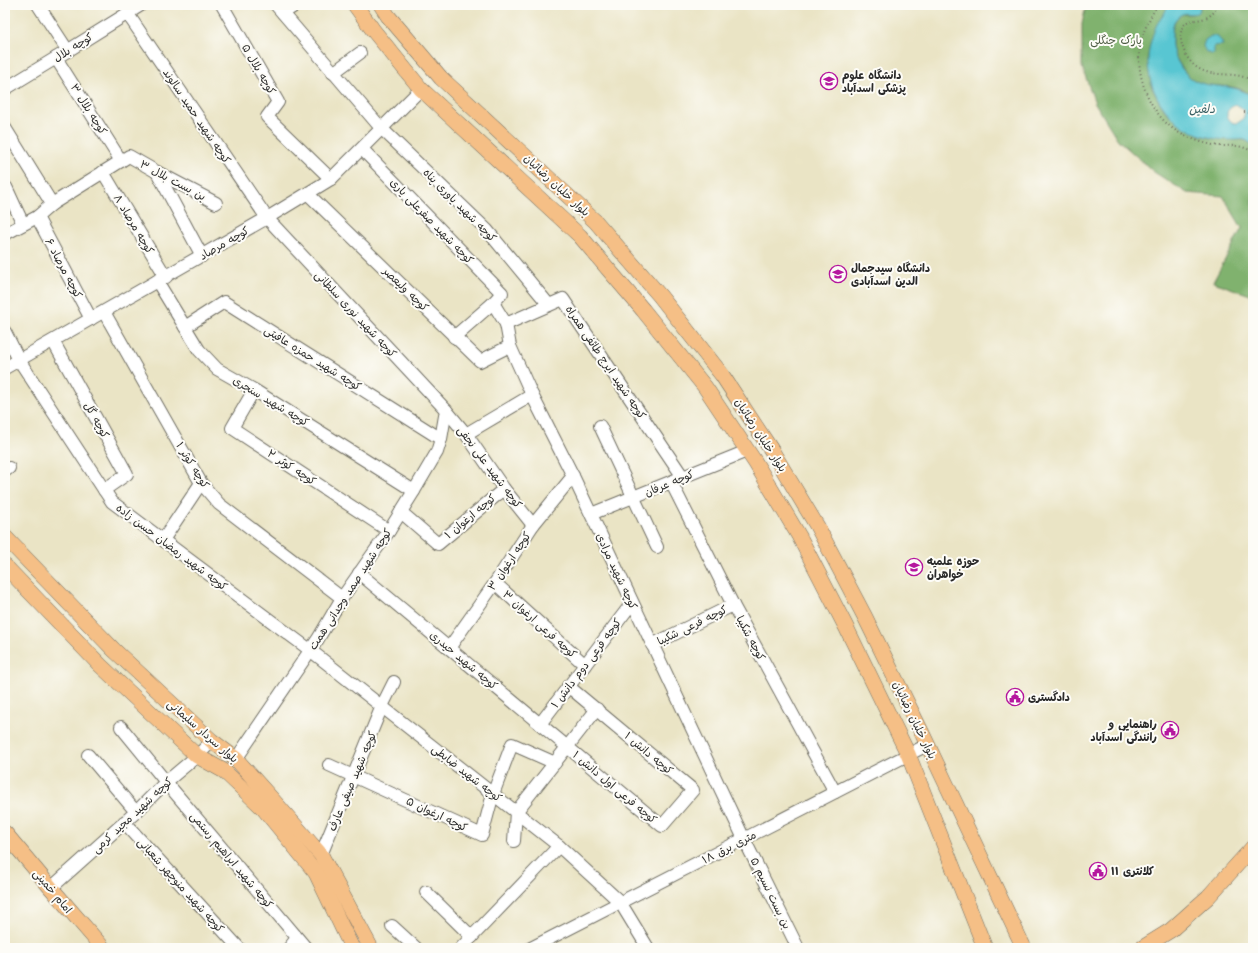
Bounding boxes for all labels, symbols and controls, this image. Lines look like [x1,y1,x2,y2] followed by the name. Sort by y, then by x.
[50,28,97,67] street label: کوچه بلال
[1090,32,1142,50] park label: پارک جنگلی
[236,41,280,99] street label: کوچه بلال ۵
[158,65,235,168] street label: کوچه شهید حمید سالوند
[842,67,907,98] place label: دانشگاه علوم پزشکی اسدآباد
[819,71,839,91] school or university icon: دانشگاه علوم پزشکی اسدآباد
[65,80,111,139] street label: کوچه بلال ۳
[1189,100,1215,119] water label: دلفین
[519,150,594,221] street label: بلوار خلبان رضائیان
[136,156,209,206] street label: بن بست بلال ۳
[418,165,501,247] street label: کوچه شهید یاوری پناه
[385,174,478,269] street label: کوچه شهید صفرعلی یاری
[108,191,158,258] street label: کوچه مرصاد ۸
[196,222,253,265] street label: کوچه مرصاد
[40,235,87,302] street label: کوچه مرصاد ۶
[851,260,930,291] place label: دانشگاه سیدجمال الدین اسدآبادی
[378,262,433,316] street label: کوچه ولیعصر
[828,264,848,284] school or university icon: دانشگاه سیدجمال الدین اسدآبادی
[310,267,401,363] street label: کوچه شهید نوری سلطانی
[560,302,650,423] street label: کوچه شهید ایرج طائفی همراه
[260,322,365,396] street label: کوچه شهید حمزه عافیتی
[229,372,312,432] street label: کوچه شهید سنجری
[729,395,791,476] street label: بلوار خلبان رضائیان
[79,399,114,442] street label: کوچه گل
[452,423,526,513] street label: کوچه شهید علی نجفی
[171,439,214,493] street label: کوچه کوثر ۱
[263,445,320,491] street label: کوچه کوثر ۲
[642,466,697,502] street label: کوچه عرفان
[441,490,501,544] street label: کوچه ارغوان ۱
[112,500,231,596] street label: کوچه شهید رمضان حسن زاده
[305,525,397,654] street label: کوچه شهید صمد وجدانی همت
[483,528,536,595] street label: کوچه ارغوان ۳
[590,530,642,613] street label: کوچه شهید مرادی
[927,553,979,584] place label: حوزه علمیه خواهران
[904,557,924,577] school or university icon: حوزه علمیه خواهران
[498,586,581,663] street label: کوچه فرعی ارغوان ۳
[654,601,731,651] street label: کوچه فرعی شکیبا
[731,613,770,665] street label: کوچه شکیبا
[547,615,627,712] street label: کوچه فرعی دوم دانش ۱
[425,627,502,695] street label: کوچه شهید حیدری
[887,678,941,763] street label: بلوار خلبان رضائیان
[1005,687,1025,707] public building icon: دادگستری
[1028,689,1070,707] place label: دادگستری
[163,696,242,768] street label: بلوار سردار سلیمانی
[1091,716,1157,747] place label: راهنمایی و رانندگی اسدآباد
[1160,720,1180,740] public building icon: راهنمایی و رانندگی اسدآباد
[324,728,382,834] street label: کوچه شهید صیفی عارف
[620,728,677,780] street label: کوچه دانش ۱
[427,740,506,807] street label: کوچه شهید ضابطی
[568,747,661,829] street label: کوچه فرعی اول دانش ۱
[88,773,178,858] street label: کوچه شهید مجید کرمی
[403,793,471,837] street label: کوچه ارغوان ۵
[185,808,277,913] street label: کوچه شهید ابراهیم رستمی
[699,827,760,869] street label: ۱۸ متری برق
[133,834,228,938] street label: کوچه شهید منوچهر شعبانی
[745,854,795,932] street label: بن بست نسیم ۵
[1088,861,1108,881] public building icon: کلانتری ۱۱
[1111,863,1154,881] place label: کلانتری ۱۱
[28,865,76,918] street label: امام خمینی

